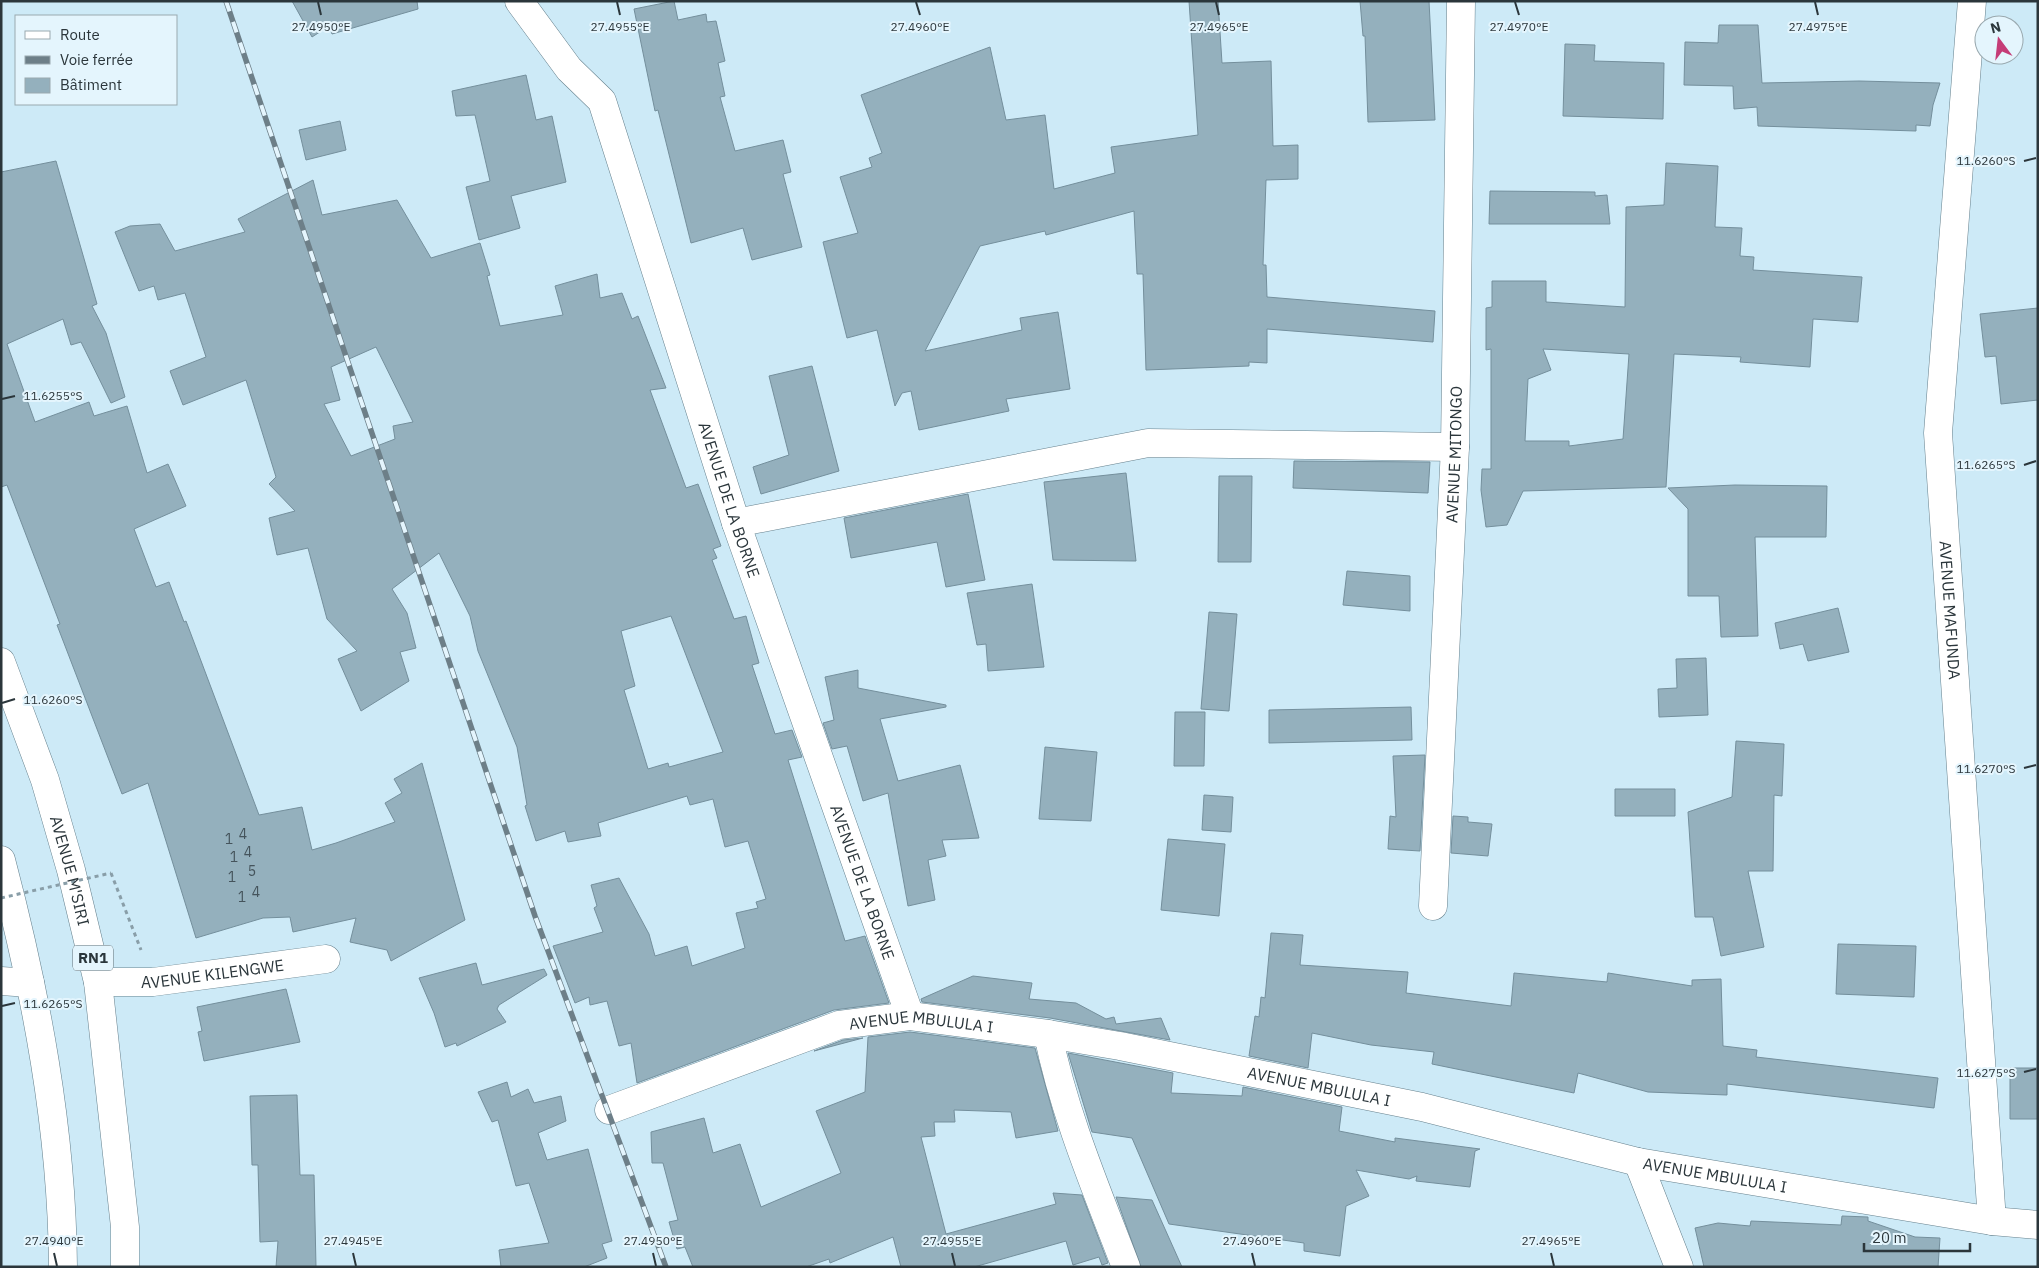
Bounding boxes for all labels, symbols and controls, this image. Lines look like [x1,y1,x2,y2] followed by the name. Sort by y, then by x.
[15,15,178,105] legend
[1974,15,2024,65] north arrow
[1988,17,2003,37] text: N
[291,19,351,34] text: 27.4950°E
[590,19,650,34] text: 27.4955°E
[890,19,950,34] text: 27.4960°E
[1189,19,1249,34] text: 27.4965°E
[1489,19,1549,34] text: 27.4970°E
[1788,19,1848,34] text: 27.4975°E
[60,25,100,44] text: Route
[60,50,133,69] text: Voie ferrée
[60,75,122,94] text: Bâtiment
[1956,153,2016,168] text: 11.6260°S
[1441,386,1466,524] street label: AVENUE MITONGO
[23,388,83,403] text: 11.6255°S
[695,419,765,580] street label: AVENUE DE LA BORNE
[1956,457,2016,472] text: 11.6265°S
[1935,540,1965,680] street label: AVENUE MAFUNDA
[23,692,83,707] text: 11.6260°S
[1956,761,2016,776] text: 11.6270°S
[826,802,899,962] street label: AVENUE DE LA BORNE
[46,813,94,928] street label: AVENUE M'SIRI
[239,825,247,843] house number: 4
[225,830,233,848] house number: 1
[244,843,252,861] house number: 4
[230,848,238,866] house number: 1
[248,862,256,880] house number: 5
[228,868,236,886] house number: 1
[252,883,260,901] house number: 4
[238,888,246,906] house number: 1
[73,946,113,970] road number: RN1
[141,955,285,992] street label: AVENUE KILENGWE
[23,996,83,1011] text: 11.6265°S
[848,1006,995,1037] street label: AVENUE MBULULA I
[1246,1062,1392,1110] street label: AVENUE MBULULA I
[1956,1065,2016,1080] text: 11.6275°S
[1642,1153,1788,1197] street label: AVENUE MBULULA I
[1864,1220,1970,1252] scale bar
[1872,1228,1907,1247] text: 20 m
[24,1233,84,1248] text: 27.4940°E
[323,1233,383,1248] text: 27.4945°E
[623,1233,683,1248] text: 27.4950°E
[922,1233,982,1248] text: 27.4955°E
[1222,1233,1282,1248] text: 27.4960°E
[1521,1233,1581,1248] text: 27.4965°E

